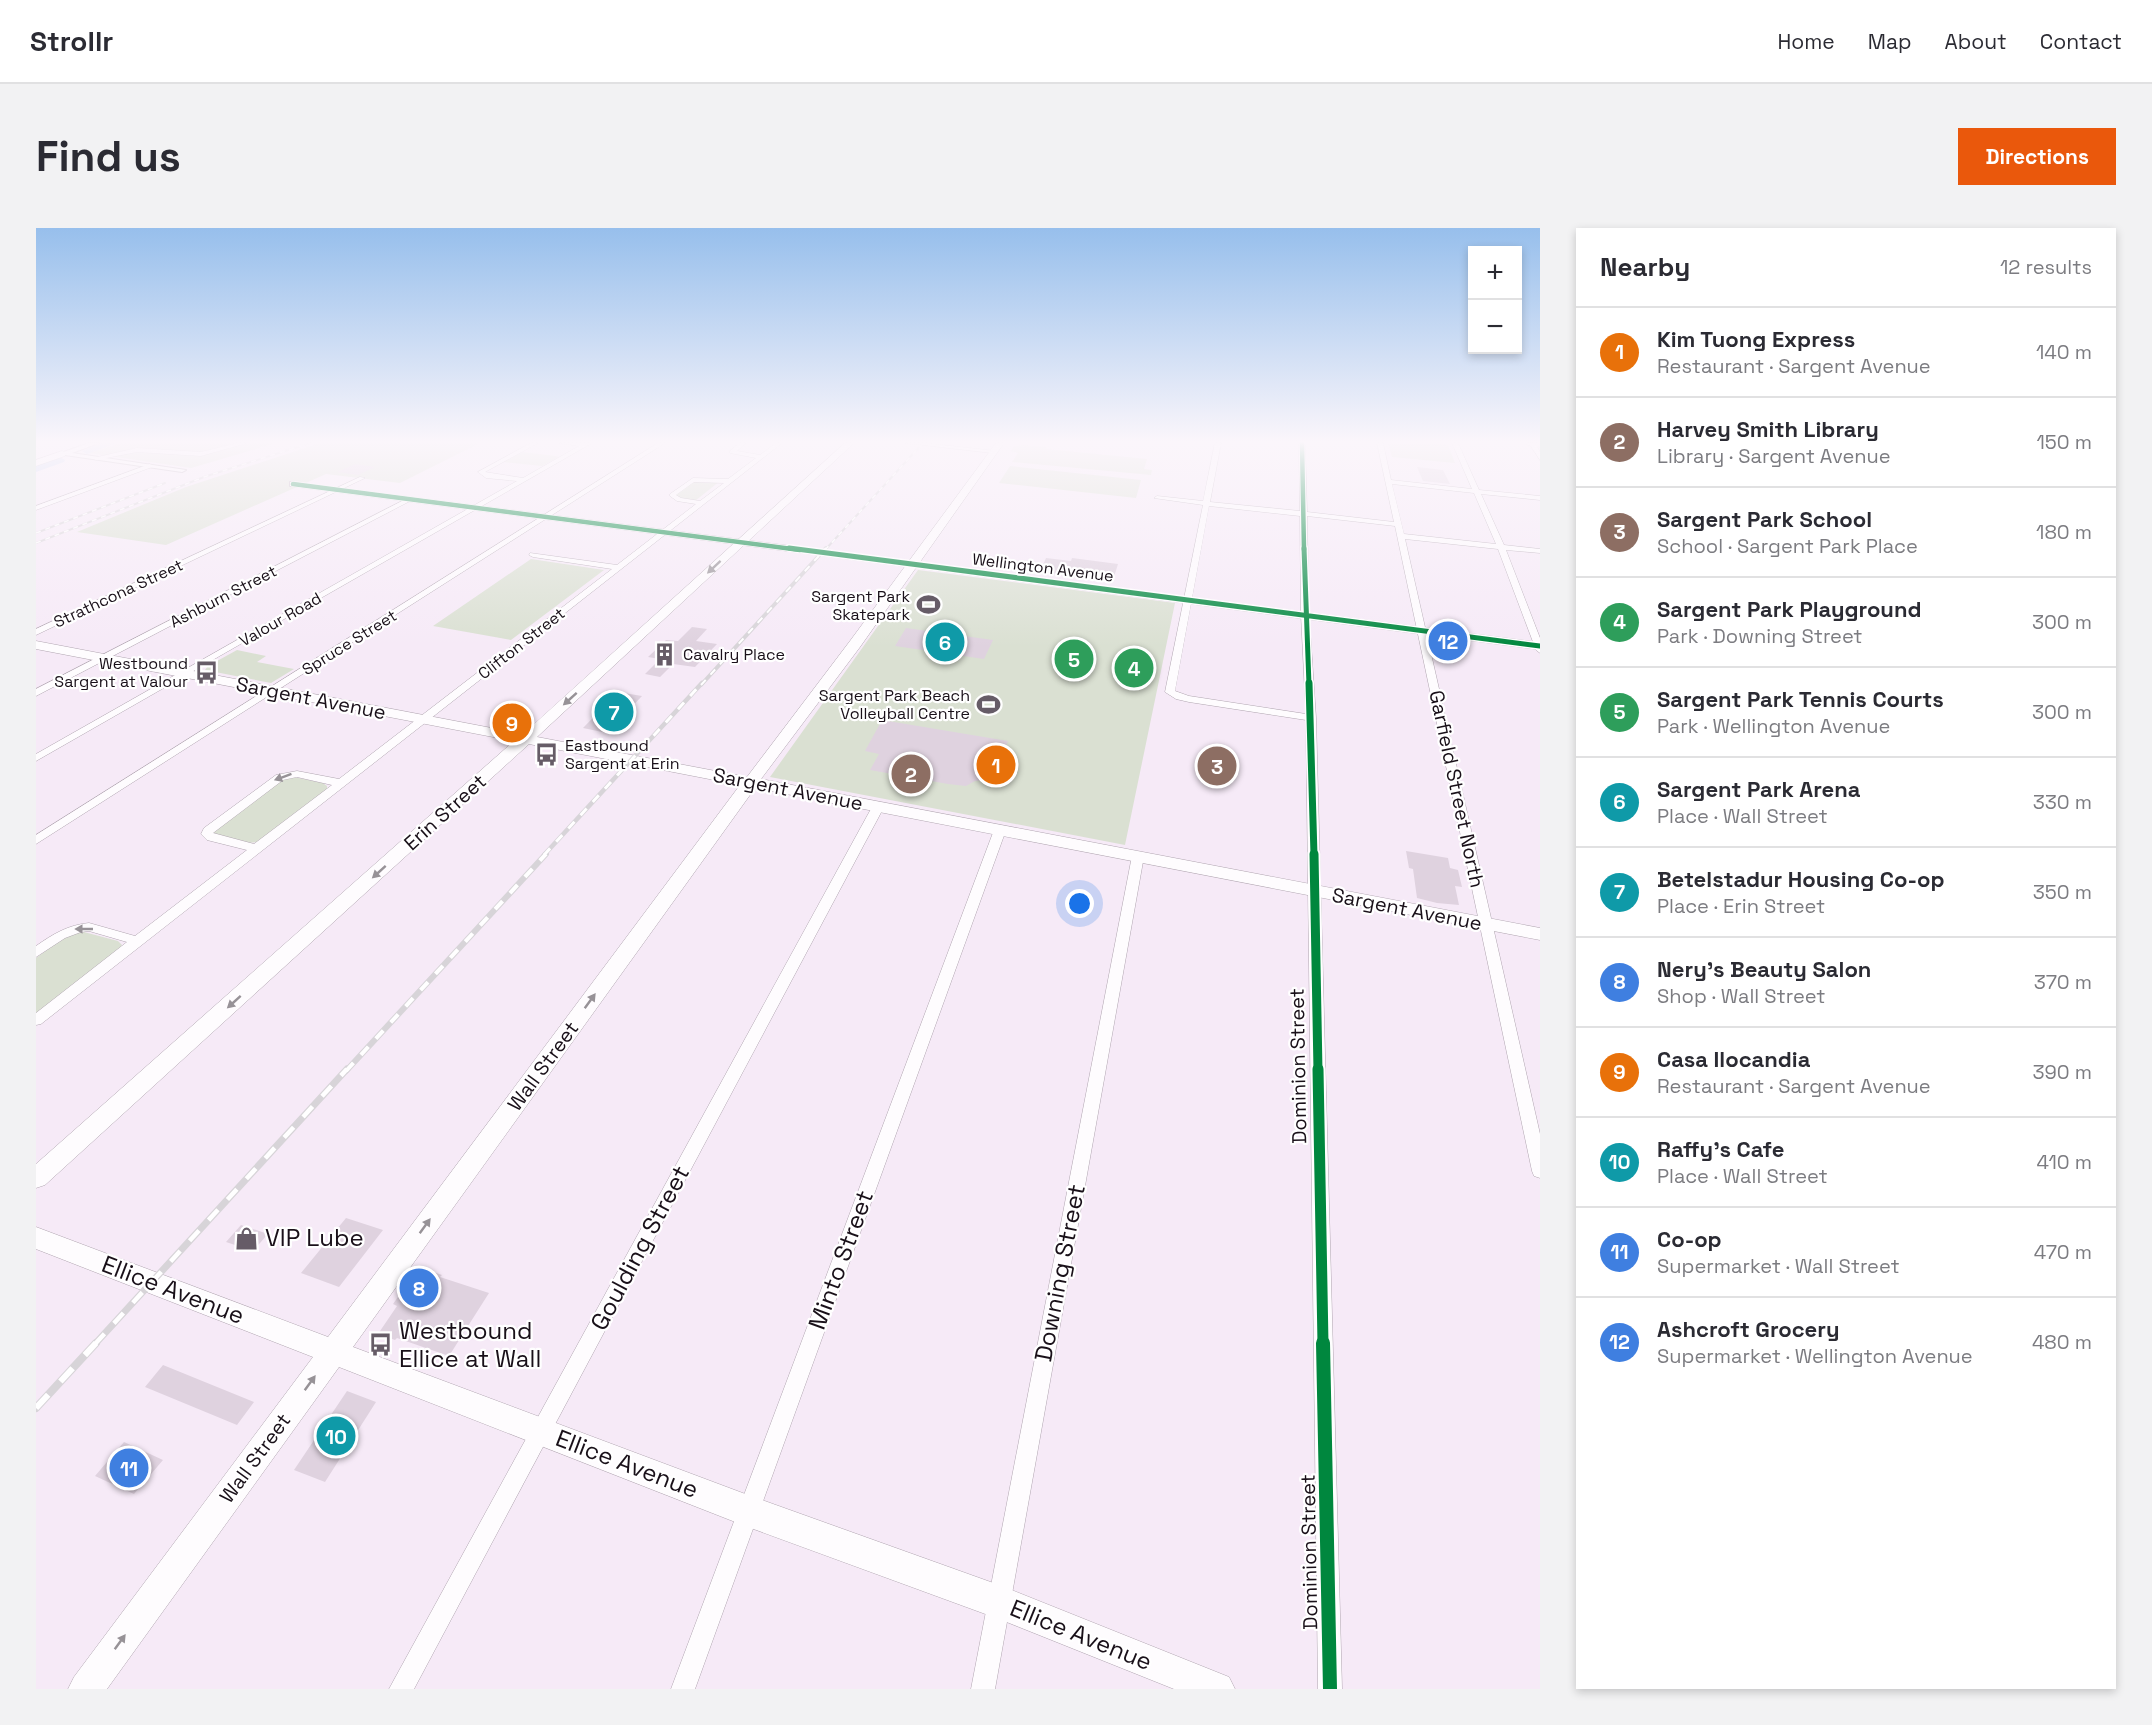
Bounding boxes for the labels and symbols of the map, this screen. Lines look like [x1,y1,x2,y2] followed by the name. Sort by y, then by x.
[971,548,1115,587] street label: Wellington Avenue
[50,554,186,633] street label: Strathcona Street
[166,560,280,632] street label: Ashburn Street
[707,560,722,573] one-way arrow
[811,586,910,625] place label: Sargent Park Skatepark
[235,587,325,651] street label: Valour Road
[915,592,941,618] sports icon: Sargent Park Skatepark
[474,603,569,684] street label: Clifton Street
[298,605,401,680] street label: Spruce Street
[1428,618,1468,664] pin: 12
[926,620,964,664] pin: 6
[1054,636,1094,682] pin: 5
[652,641,678,667] building icon: Cavalry Place
[683,644,785,665] place label: Cavalry Place
[1114,646,1154,690] pin: 4
[54,653,188,692] place label: Westbound Sargent at Valour
[193,659,219,685] bus stop icon: Westbound Sargent at Valour
[234,671,388,725] street label: Sargent Avenue
[819,685,970,724] place label: Sargent Park Beach Volleyball Centre
[1423,688,1491,890] street label: Garfield Street North
[594,690,634,734] pin: 7
[975,691,1001,717] sports icon: Sargent Park Beach Volleyball Centre
[563,692,578,705] one-way arrow
[492,700,532,746] pin: 9
[565,735,680,774] place label: Eastbound Sargent at Erin
[534,741,560,767] bus stop icon: Eastbound Sargent at Erin
[976,742,1016,788] pin: 1
[1198,744,1236,788] pin: 3
[892,752,930,796] pin: 2
[711,762,865,816] street label: Sargent Avenue
[398,768,492,856] street label: Erin Street
[274,773,292,783] one-way arrow
[372,865,387,878] one-way arrow
[1330,882,1484,936] street label: Sargent Avenue
[1065,889,1094,918] your location
[74,924,93,934] one-way arrow
[1284,988,1312,1144] street label: Dominion Street
[584,993,596,1008] one-way arrow
[226,995,241,1009] one-way arrow
[502,1016,584,1116] street label: Wall Street
[583,1160,696,1335] street label: Goulding Street
[1027,1182,1092,1364] street label: Downing Street
[801,1186,880,1334] street label: Minto Street
[419,1218,431,1233] one-way arrow
[265,1222,364,1253] place label: VIP Lube
[234,1225,260,1251] shop icon: VIP Lube
[97,1248,249,1331] street label: Ellice Avenue
[400,1266,439,1310] pin: 8
[399,1315,541,1374] place label: Westbound Ellice at Wall
[368,1332,394,1358] bus stop icon: Westbound Ellice at Wall
[304,1375,316,1391] one-way arrow
[214,1408,296,1508] street label: Wall Street
[316,1414,356,1458] pin: 10
[551,1422,703,1505] street label: Ellice Avenue
[110,1446,148,1490] pin: 11
[1295,1474,1323,1630] street label: Dominion Street
[1006,1592,1157,1677] street label: Ellice Avenue
[114,1634,126,1649] one-way arrow

